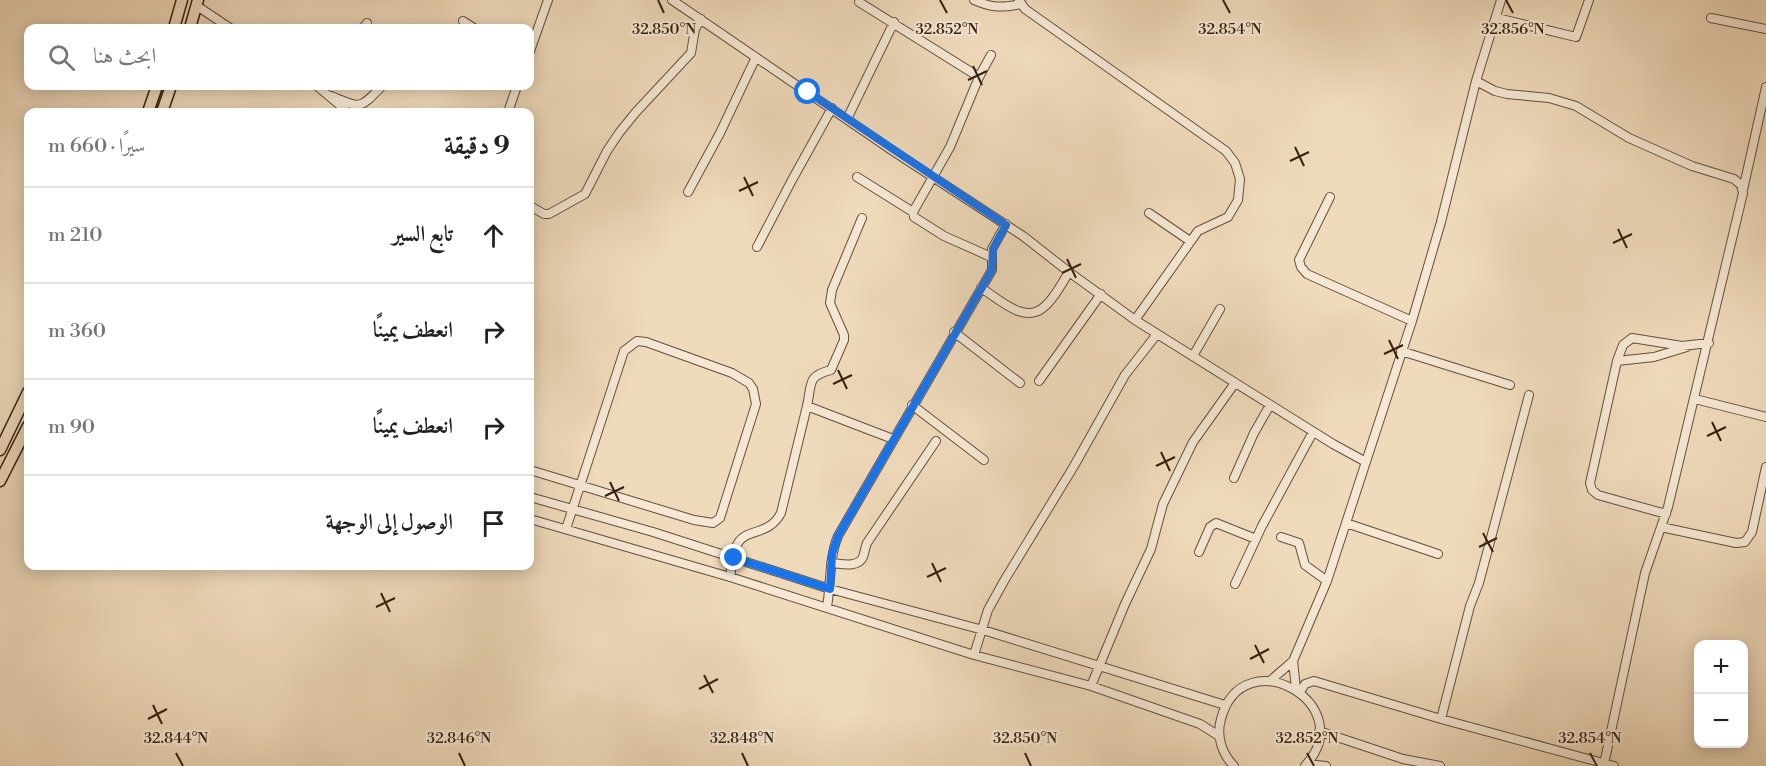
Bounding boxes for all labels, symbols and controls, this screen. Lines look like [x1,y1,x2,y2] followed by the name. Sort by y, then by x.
[632,20,696,39] text: 32.850°N
[916,20,978,39] text: 32.852°N
[1198,20,1262,39] text: 32.854°N
[1481,20,1545,39] text: 32.856°N
[24,24,534,90] search box
[45,41,78,74] icon: search
[93,43,156,70] text: ابحث هنا
[794,78,820,104] route start
[444,130,510,162] text: 9 دقيقة
[48,134,145,159] text: سيرًا · 660 m
[477,219,510,252] icon: ahead
[392,221,453,248] text: تابع السير
[48,223,103,248] text: 210 m
[477,315,510,348] icon: right
[373,317,453,344] text: انعطف يمينًا
[48,319,106,344] text: 360 m
[477,411,510,444] icon: right
[373,413,453,440] text: انعطف يمينًا
[48,415,95,440] text: 90 m
[477,507,510,540] icon: arrive
[325,509,453,536] text: الوصول إلى الوجهة
[720,544,746,570] route end
[1694,640,1748,748] map controls
[1694,640,1748,694] button: +
[1694,694,1748,748] button: −
[144,729,208,748] text: 32.844°N
[427,729,491,748] text: 32.846°N
[710,729,774,748] text: 32.848°N
[993,729,1057,748] text: 32.850°N
[1276,729,1338,748] text: 32.852°N
[1558,729,1622,748] text: 32.854°N

